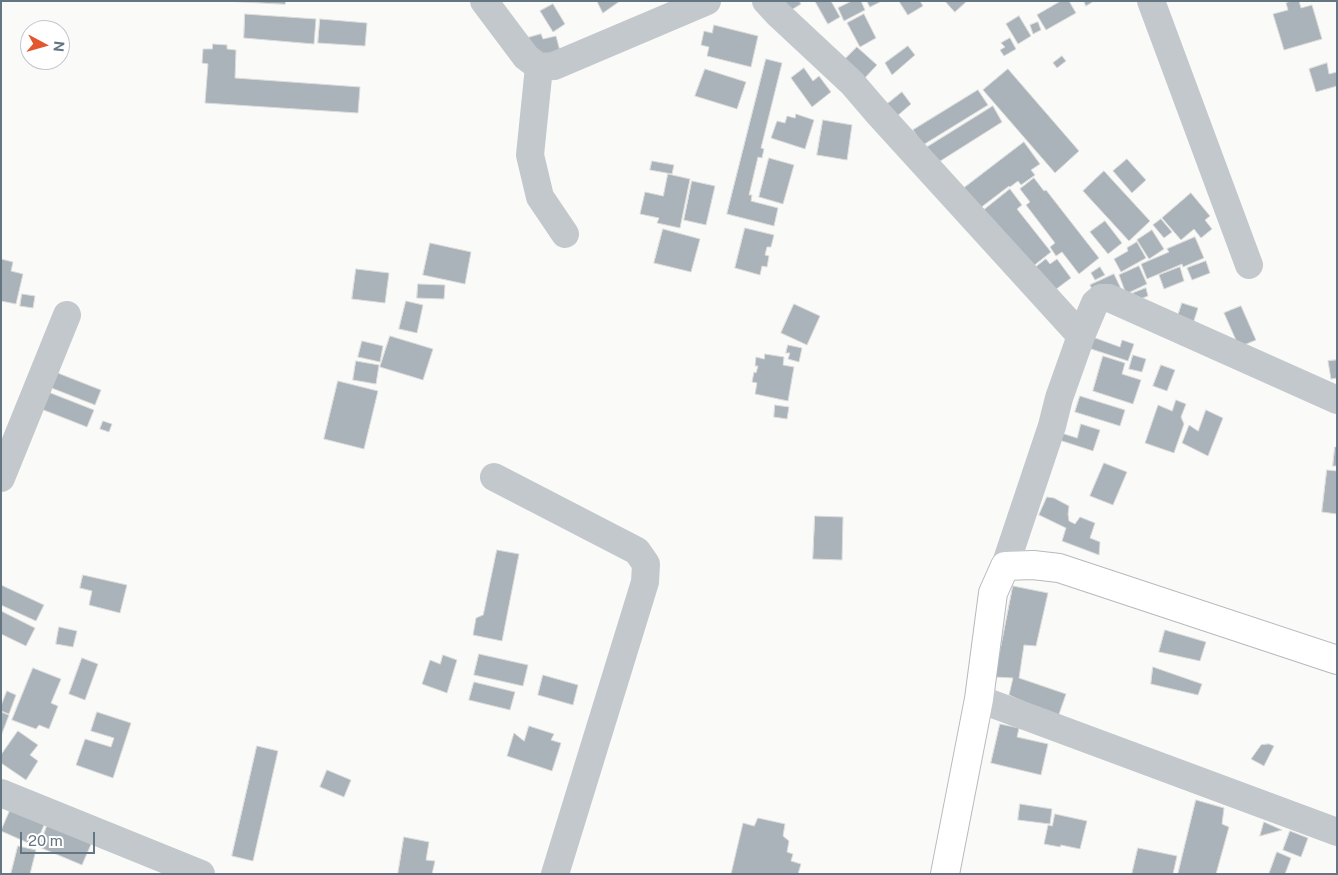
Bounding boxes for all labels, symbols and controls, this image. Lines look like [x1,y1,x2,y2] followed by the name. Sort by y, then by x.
[20,20,70,70] north arrow
[50,40,67,53] text: N
[22,822,98,854] scale bar
[28,832,63,849] text: 20 m

